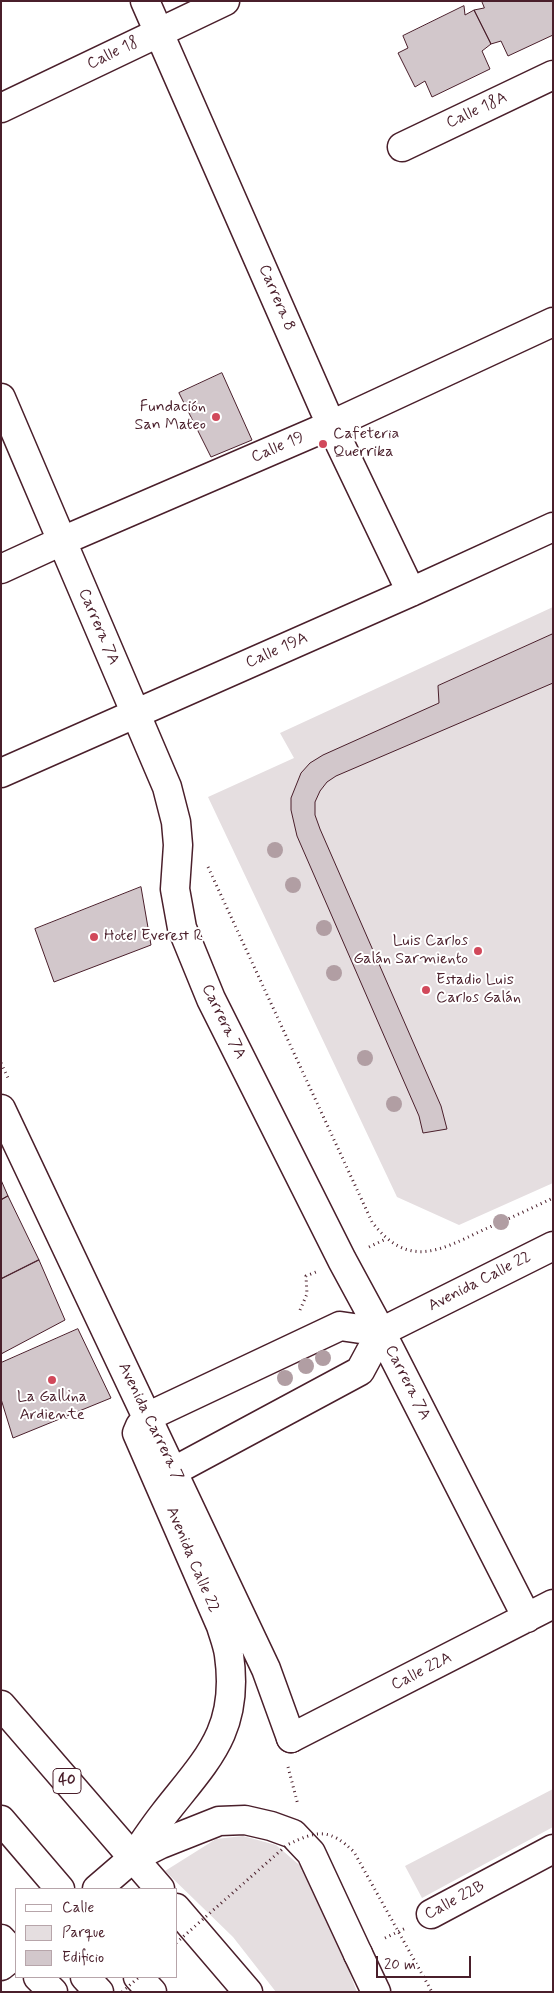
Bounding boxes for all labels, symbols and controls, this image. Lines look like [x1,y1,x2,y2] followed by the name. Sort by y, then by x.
[84,33,142,75] street label: Calle 18
[443,89,511,133] street label: Calle 18A
[253,262,299,334] street label: Carrera 8
[135,398,206,436] place label: Fundación San Mateo
[210,411,222,423] marker: Fundación San Mateo
[333,425,399,463] place label: Cafeteria Querrika
[249,428,307,468] street label: Calle 19
[317,438,329,450] marker: Cafeteria Querrika
[73,586,123,668] street label: Carrera 7A
[243,629,311,673] street label: Calle 19A
[104,927,203,947] place label: Hotel Everest R
[88,931,100,943] marker: Hotel Everest R
[353,932,468,970] place label: Luis Carlos Galán Sarmiento
[472,945,484,957] marker: Luis Carlos Galán Sarmiento
[436,971,521,1009] place label: Estadio Luis Carlos Galán
[197,981,249,1063] street label: Carrera 7A
[420,984,432,996] marker: Estadio Luis Carlos Galán
[425,1248,535,1316] street label: Avenida Calle 22
[380,1342,434,1424] street label: Carrera 7A
[113,1360,187,1484] street label: Avenida Carrera 7
[46,1374,58,1386] marker: La Gallina Ardiente
[17,1388,87,1426] place label: La Gallina Ardiente
[161,1504,223,1616] street label: Avenida Calle 22
[388,1649,456,1695] street label: Calle 22A
[53,1768,81,1794] road number: 40
[422,1877,488,1925] street label: Calle 22B
[15,1888,178,1978] legend
[62,1898,94,1918] text: Calle
[62,1923,105,1943] text: Parque
[379,1946,474,1978] scale bar
[62,1948,104,1968] text: Edificio
[384,1955,416,1975] text: 20 m

